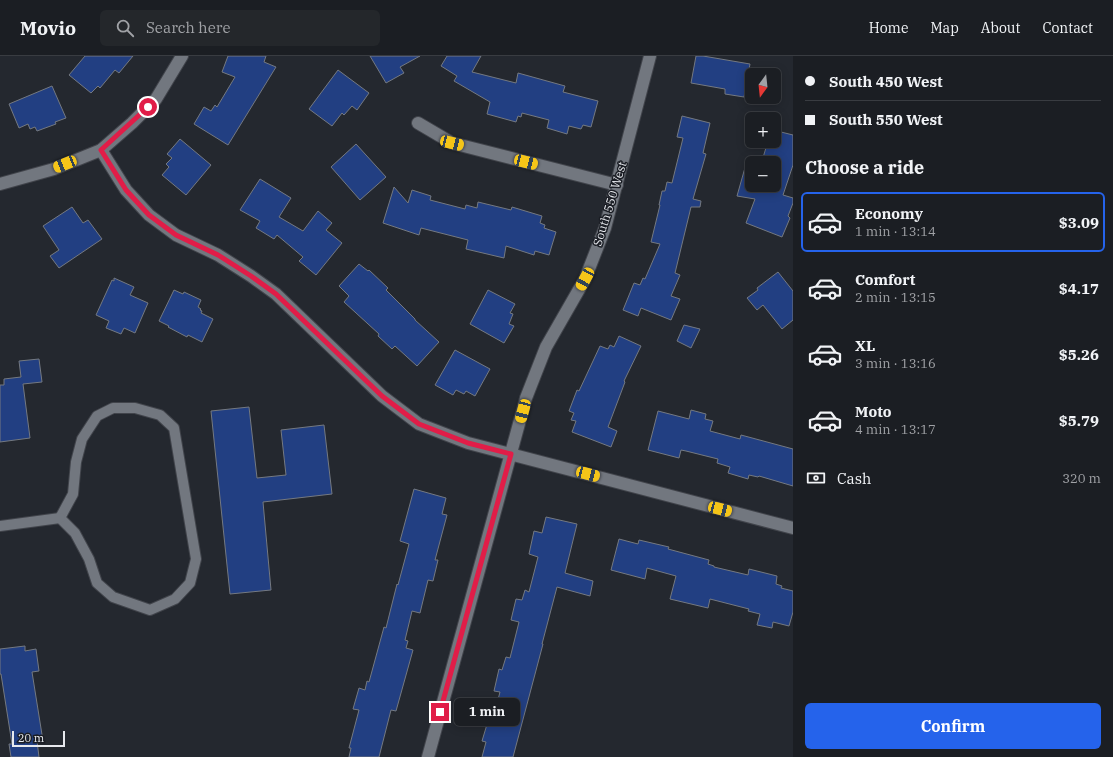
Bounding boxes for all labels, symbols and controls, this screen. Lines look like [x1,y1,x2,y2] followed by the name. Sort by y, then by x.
[100,10,380,46] search box
[20,16,76,40] text: Movio
[114,17,136,39] icon: search
[146,18,230,37] text: Search here
[869,19,908,37] text: Home
[930,19,959,37] text: Map
[981,19,1020,37] text: About
[1042,19,1093,37] text: Contact
[745,68,781,104] north arrow
[745,68,781,192] map controls
[829,72,943,91] text: South 450 West
[139,98,157,116] route start
[829,110,943,129] text: South 550 West
[745,112,781,148] button: +
[439,134,465,152] car
[513,153,539,171] car
[52,154,78,174] car
[745,156,781,192] button: −
[805,156,924,179] text: Choose a ride
[590,160,630,248] street label: South 550 West
[807,204,843,240] icon: car
[855,204,923,223] text: Economy
[1059,213,1099,232] text: $3.09
[855,223,936,240] text: 1 min · 13:14
[574,266,596,292] car
[807,270,843,306] icon: car
[855,270,915,289] text: Comfort
[1059,279,1099,298] text: $4.17
[855,289,936,306] text: 2 min · 13:15
[807,336,843,372] icon: car
[855,336,875,355] text: XL
[1059,345,1099,364] text: $5.26
[855,355,936,372] text: 3 min · 13:16
[514,398,532,424] car
[807,402,843,438] icon: car
[855,402,892,421] text: Moto
[1059,411,1099,430] text: $5.79
[855,421,936,438] text: 4 min · 13:17
[575,465,601,483] car
[805,467,827,489] icon: cash
[837,469,871,488] text: Cash
[1062,470,1101,487] text: 320 m
[707,500,733,518] car
[454,698,520,726] callout: 1 min
[431,703,449,721] route end
[469,703,505,720] text: 1 min
[805,703,1101,749] button: Confirm
[12,729,65,748] scale bar
[18,731,44,745] text: 20 m

